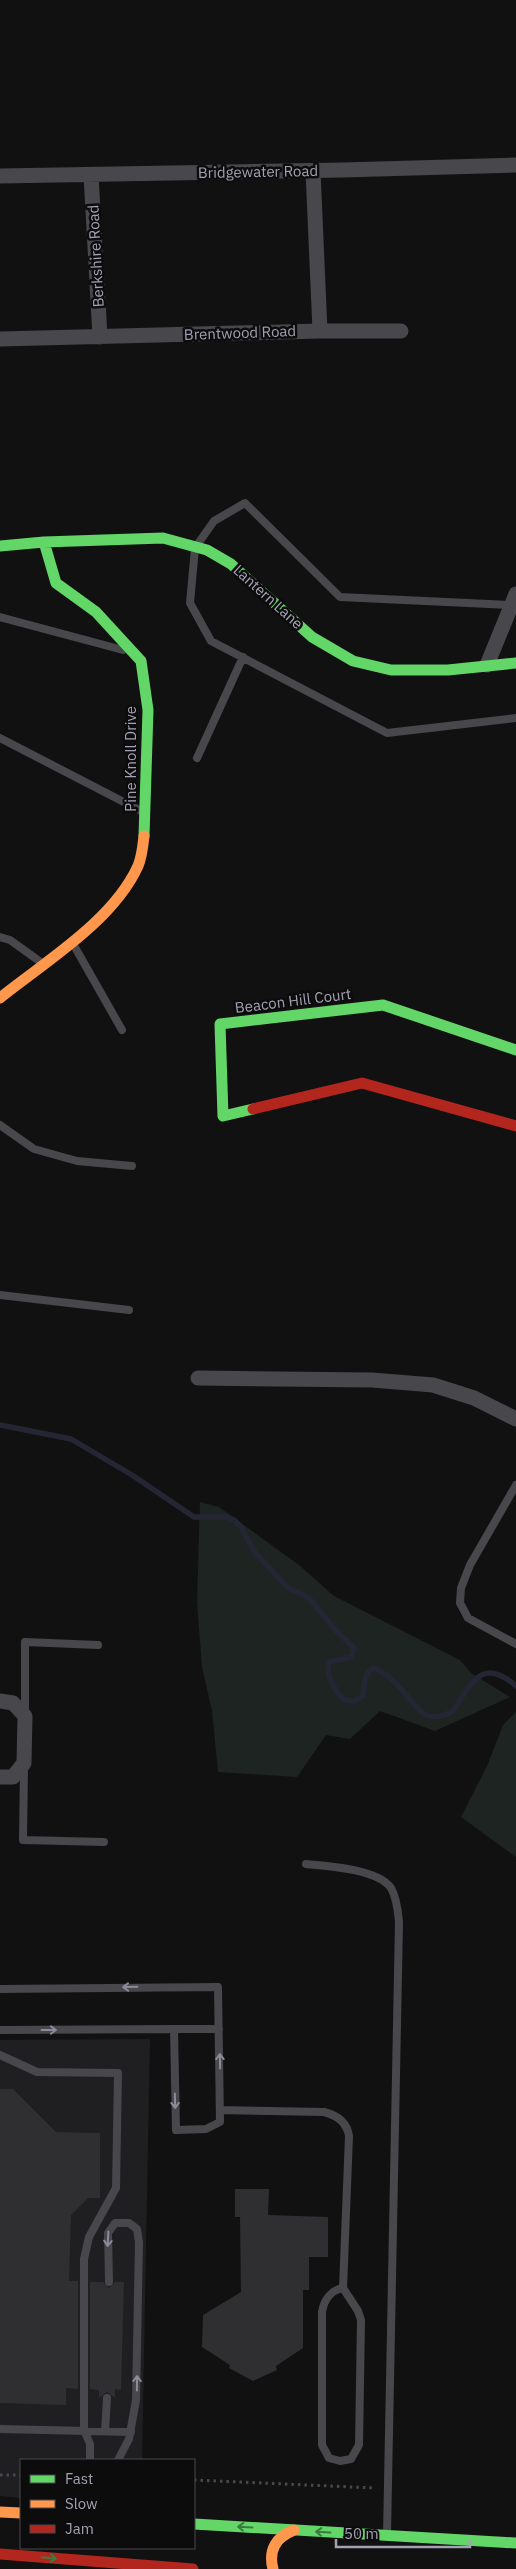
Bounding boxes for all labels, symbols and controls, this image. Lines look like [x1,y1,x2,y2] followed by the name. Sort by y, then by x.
[198,161,318,182] street label: Bridgewater Road
[83,204,108,308] street label: Berkshire Road
[184,321,296,344] street label: Brentwood Road
[230,560,307,633] street label: Lantern Lane
[121,706,140,812] street label: Pine Knoll Drive
[234,984,352,1017] street label: Beacon Hill Court
[122,1983,138,1992] one-way arrow
[40,2025,56,2035] one-way arrow
[215,2053,224,2069] one-way arrow
[171,2093,180,2109] one-way arrow
[104,2231,113,2247] one-way arrow
[132,2376,141,2392] one-way arrow
[20,2459,195,2549] legend
[65,2469,93,2488] text: Fast
[65,2494,98,2513] text: Slow
[336,2516,470,2548] scale bar
[65,2519,94,2538] text: Jam
[237,2522,253,2531] one-way arrow
[344,2524,379,2543] text: 50 m
[315,2527,331,2536] one-way arrow
[40,2553,56,2562] one-way arrow

